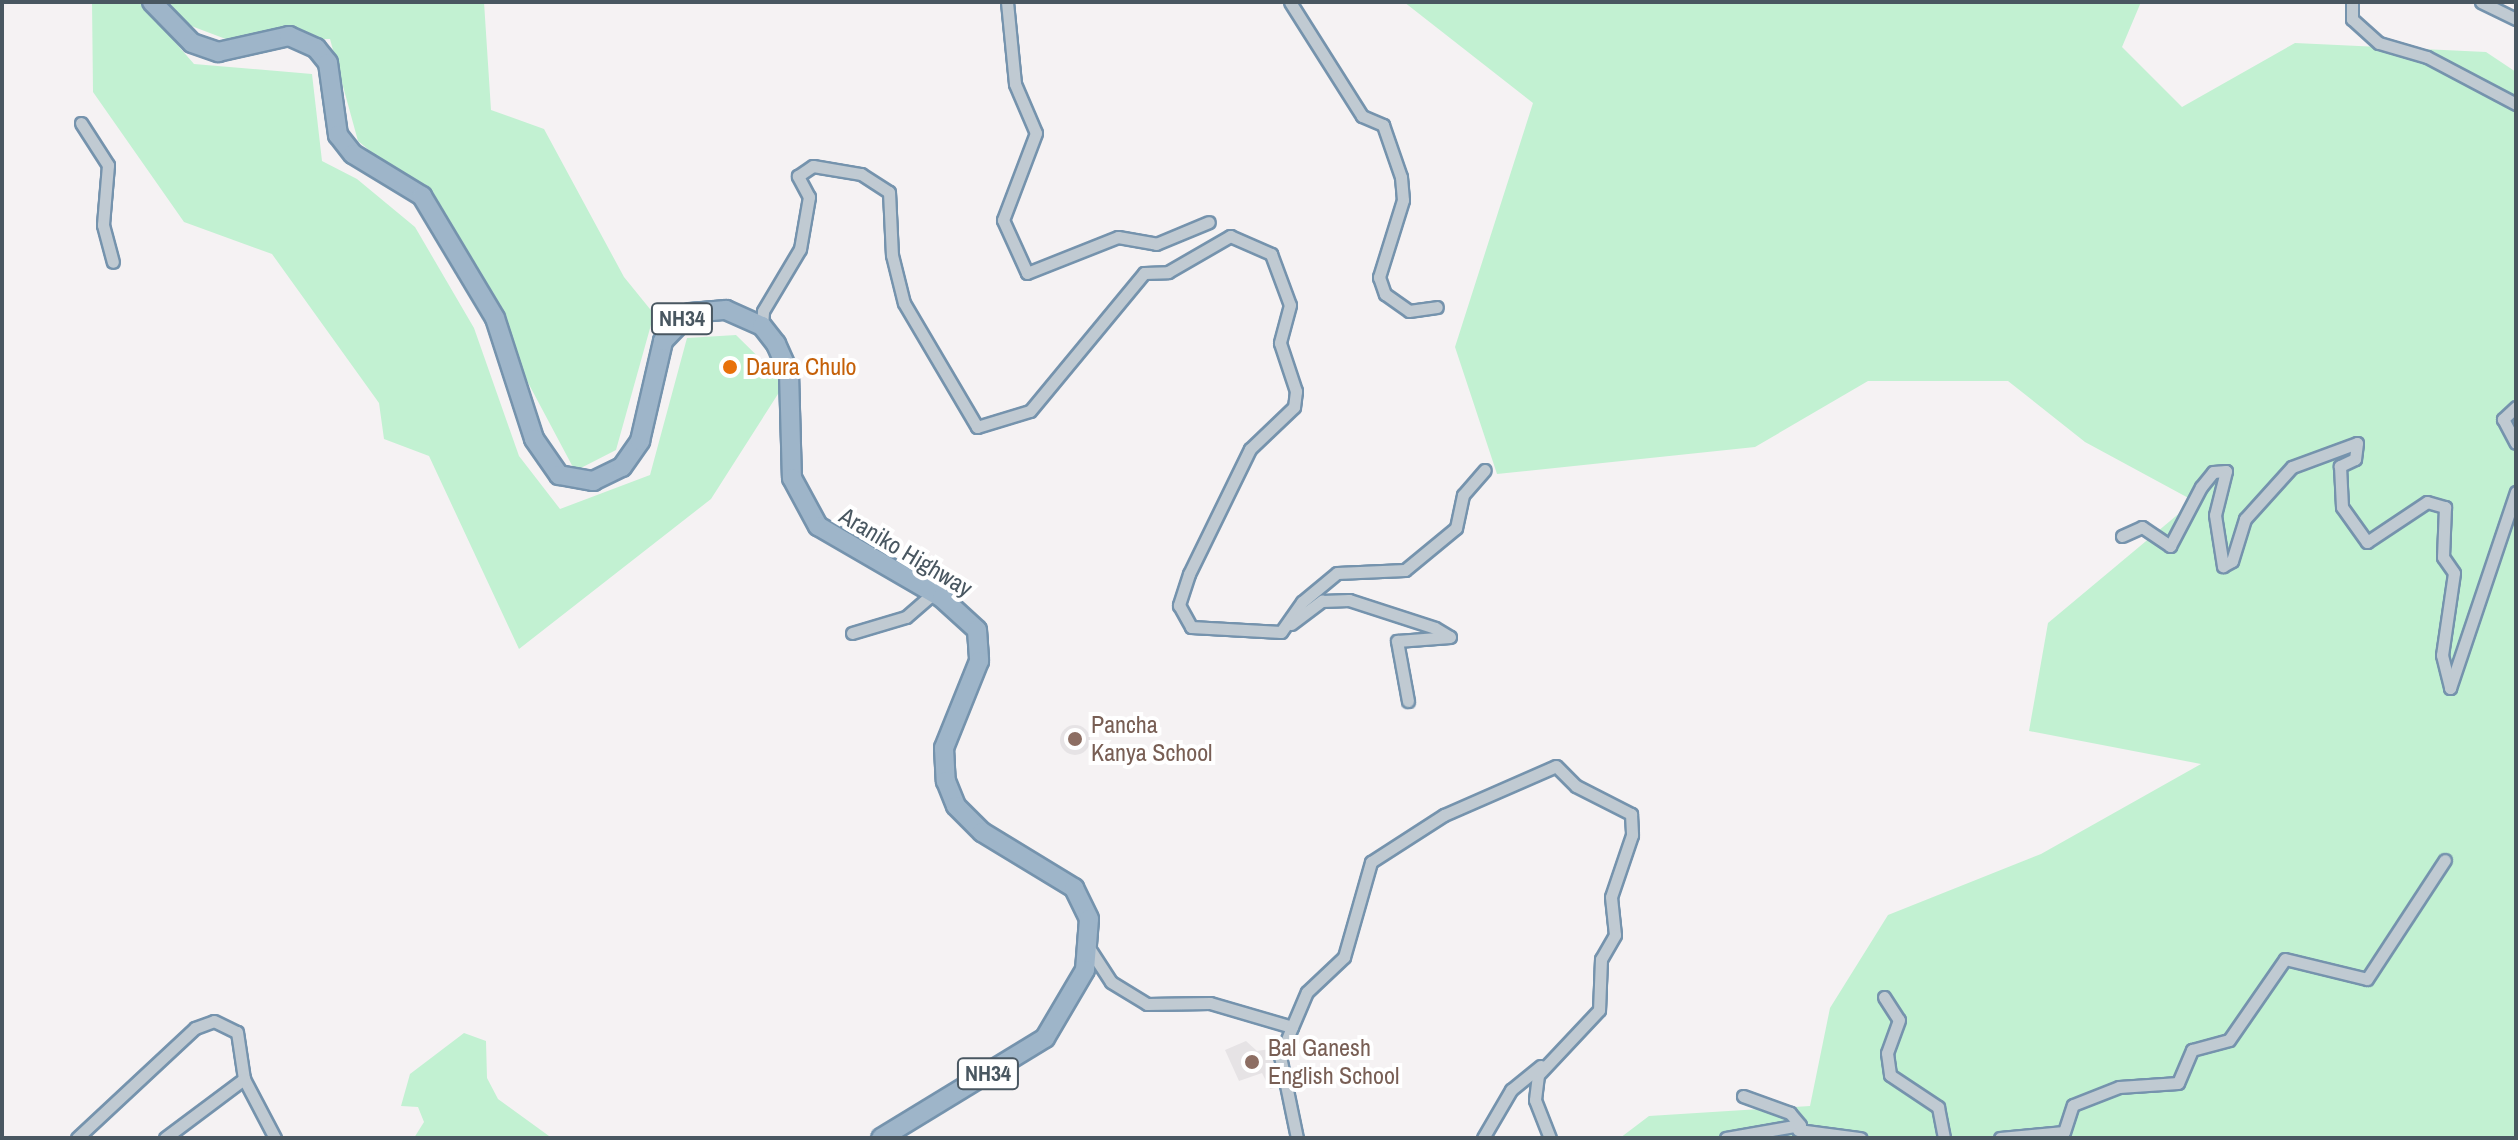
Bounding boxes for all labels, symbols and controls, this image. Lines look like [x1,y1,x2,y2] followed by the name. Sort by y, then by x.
[650,301,714,337] road number: NH34
[746,353,856,381] place label: Daura Chulo
[721,358,739,376] marker: Daura Chulo
[834,501,978,603] street label: Araniko Highway
[1091,711,1212,767] place label: Pancha Kanya School
[1066,730,1084,748] marker: Pancha Kanya School
[1268,1034,1399,1090] place label: Bal Ganesh English School
[1243,1053,1261,1071] marker: Bal Ganesh English School
[956,1056,1020,1092] road number: NH34

